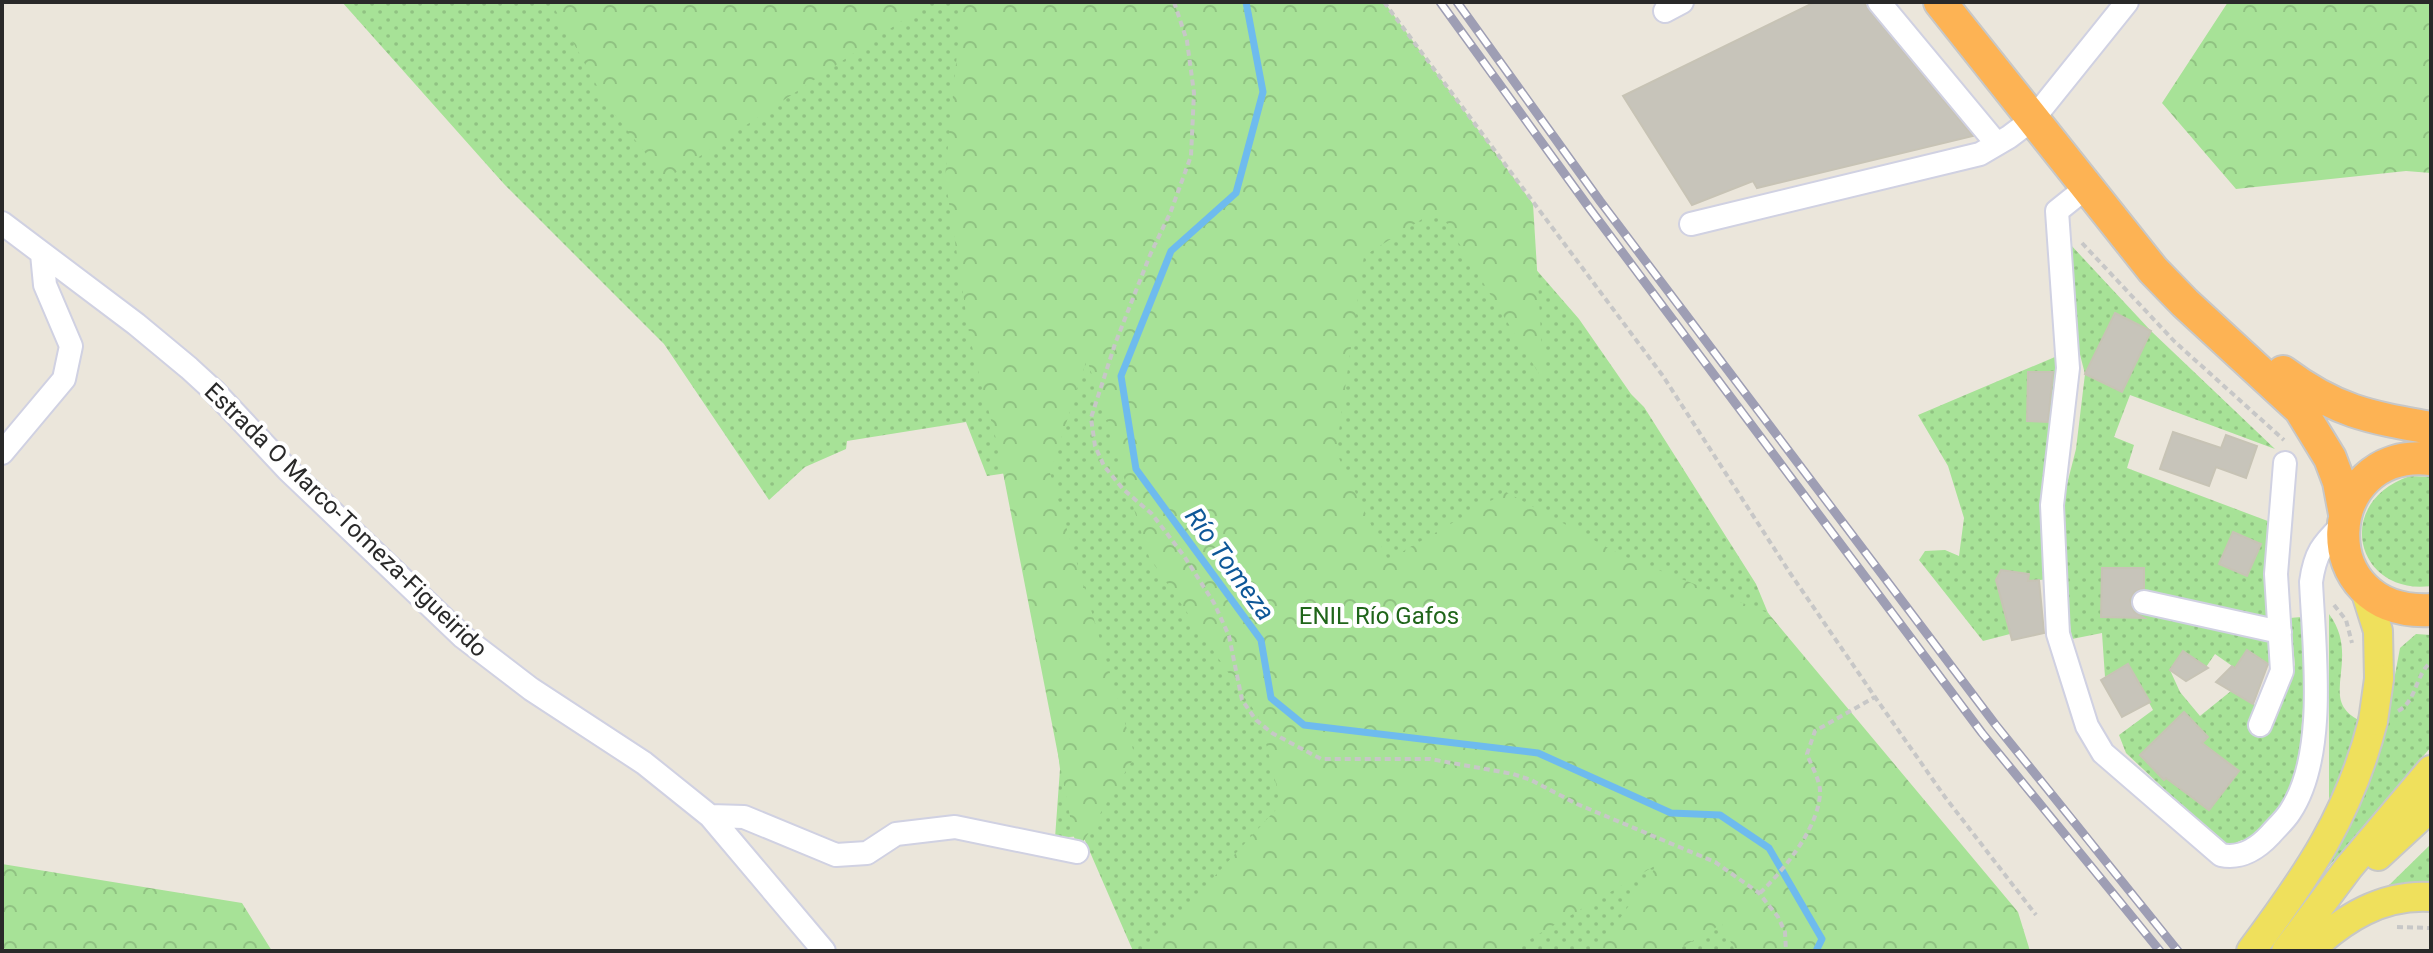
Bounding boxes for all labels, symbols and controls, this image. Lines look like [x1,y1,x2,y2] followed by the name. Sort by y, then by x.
[199,377,493,663] street label: Estrada O Marco-Tomeza-Figueirido
[1179,502,1281,626] water label: Río Tomeza
[1299,602,1459,630] park label: ENIL Río Gafos

